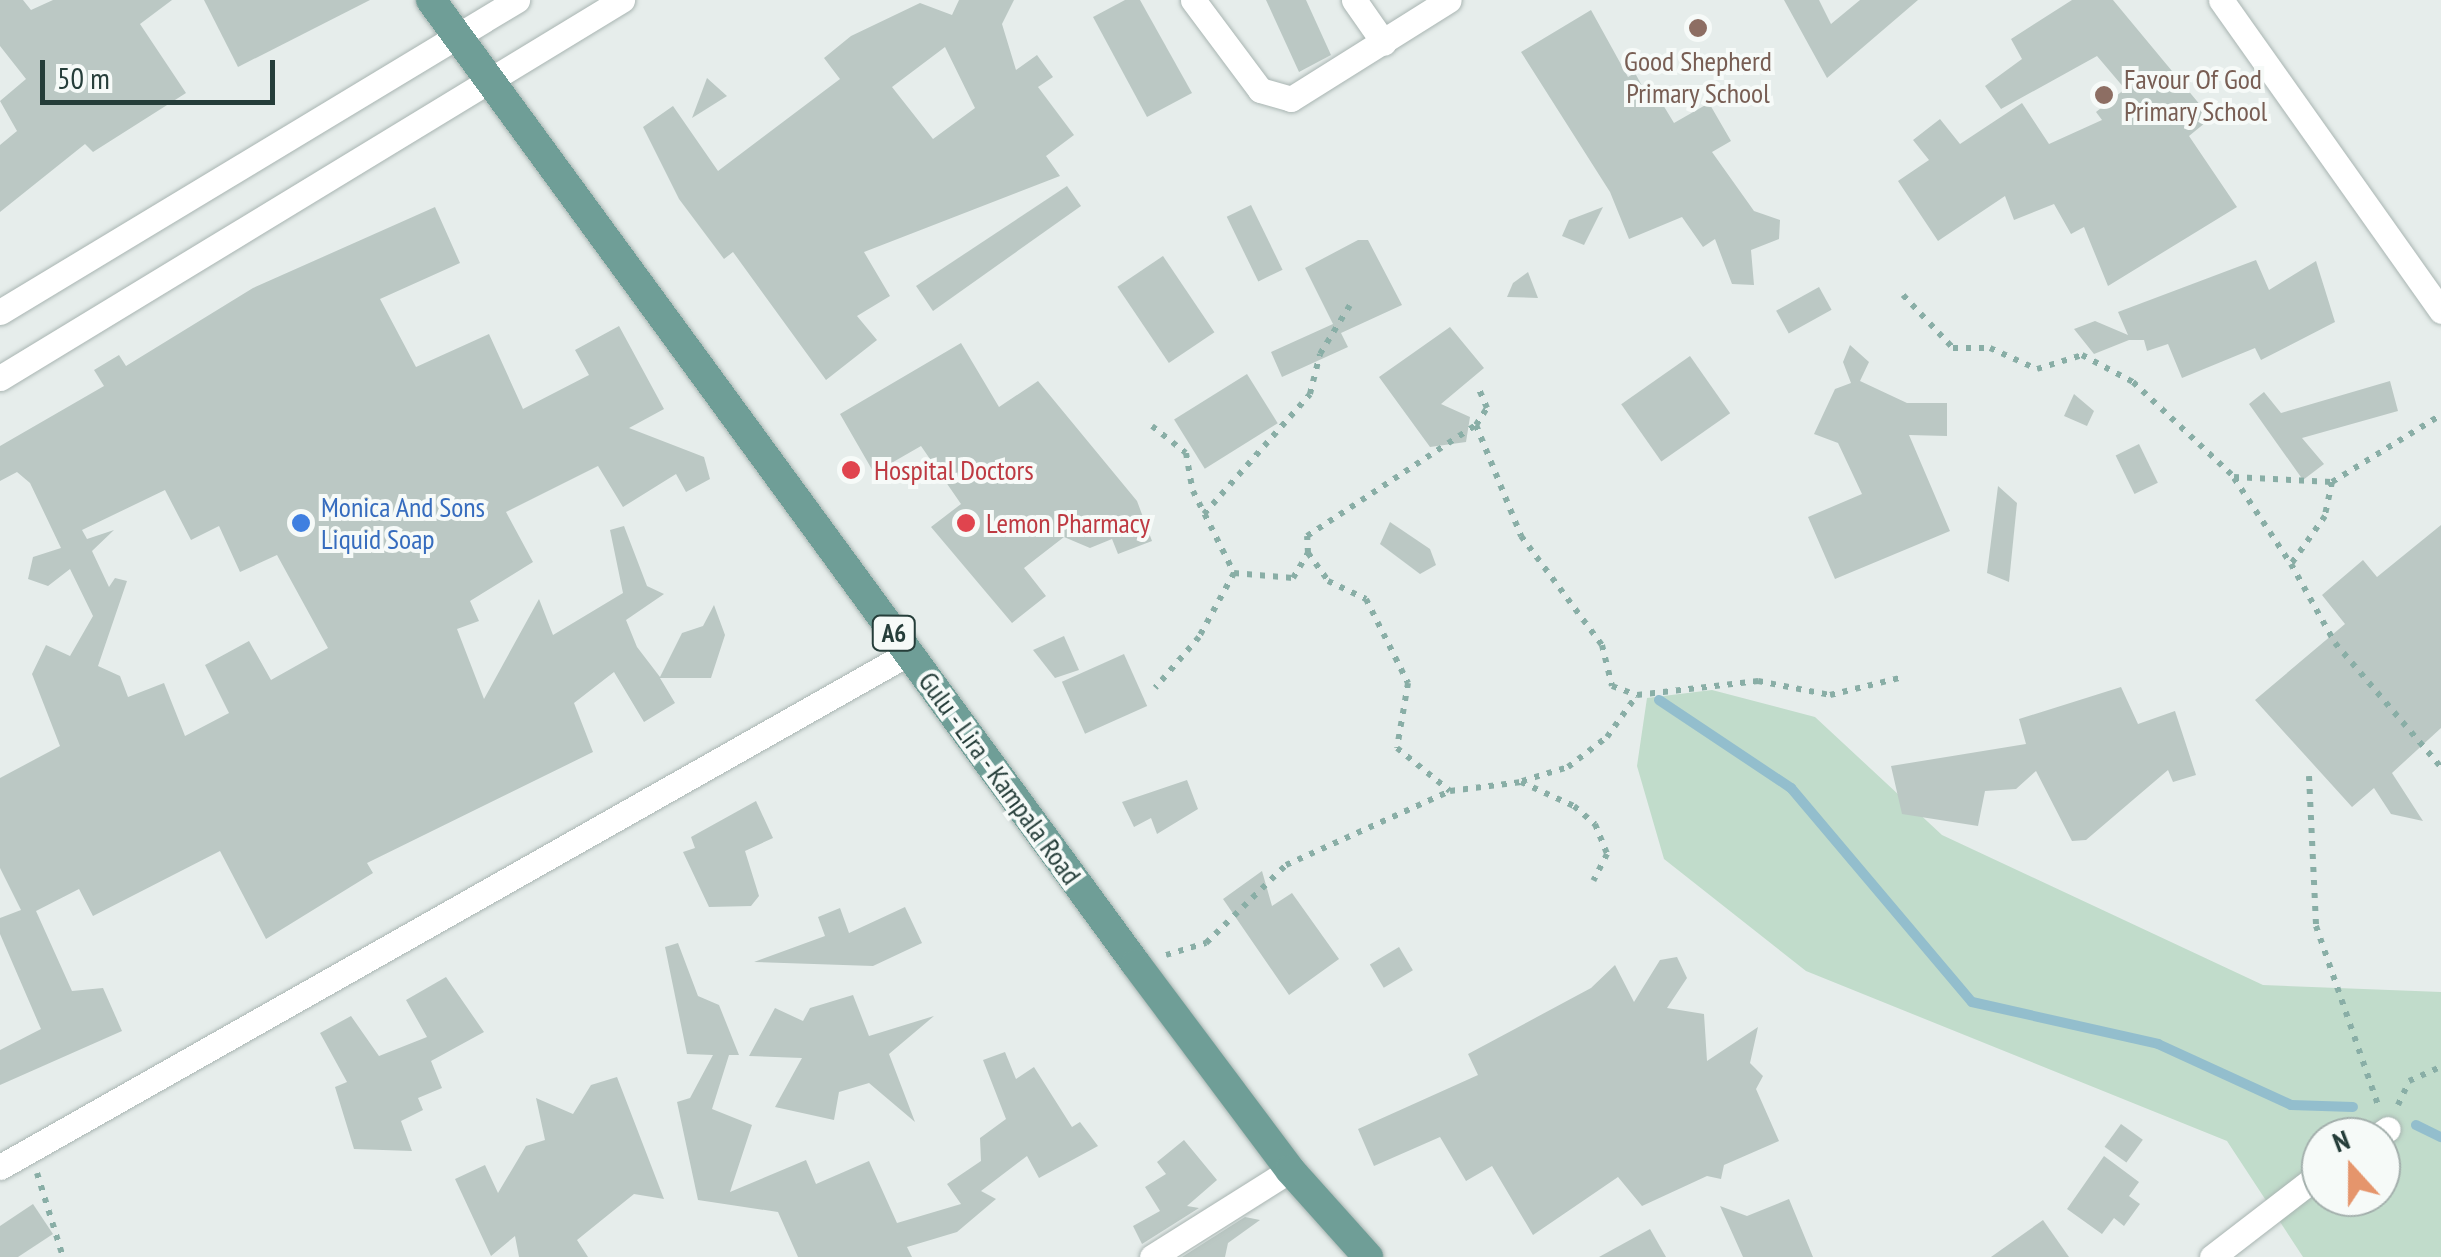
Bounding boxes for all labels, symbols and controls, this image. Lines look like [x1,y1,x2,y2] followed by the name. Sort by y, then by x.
[1687,17,1709,39] marker: Good Shepherd Primary School
[45,40,280,102] scale bar
[1624,44,1772,110] place label: Good Shepherd Primary School
[57,58,110,97] text: 50 m
[2124,62,2268,128] place label: Favour Of God Primary School
[2093,84,2115,106] marker: Favour Of God Primary School
[874,453,1034,487] place label: Hospital Doctors
[838,457,864,483] marker: Hospital Doctors
[321,490,486,556] place label: Monica And Sons Liquid Soap
[986,506,1150,540] place label: Lemon Pharmacy
[290,512,312,534] marker: Monica And Sons Liquid Soap
[955,512,977,534] marker: Lemon Pharmacy
[872,613,916,653] road number: A6
[910,663,1090,893] street label: Gulu - Lira - Kampala Road
[2301,1117,2401,1217] north arrow
[2327,1120,2354,1160] text: N

